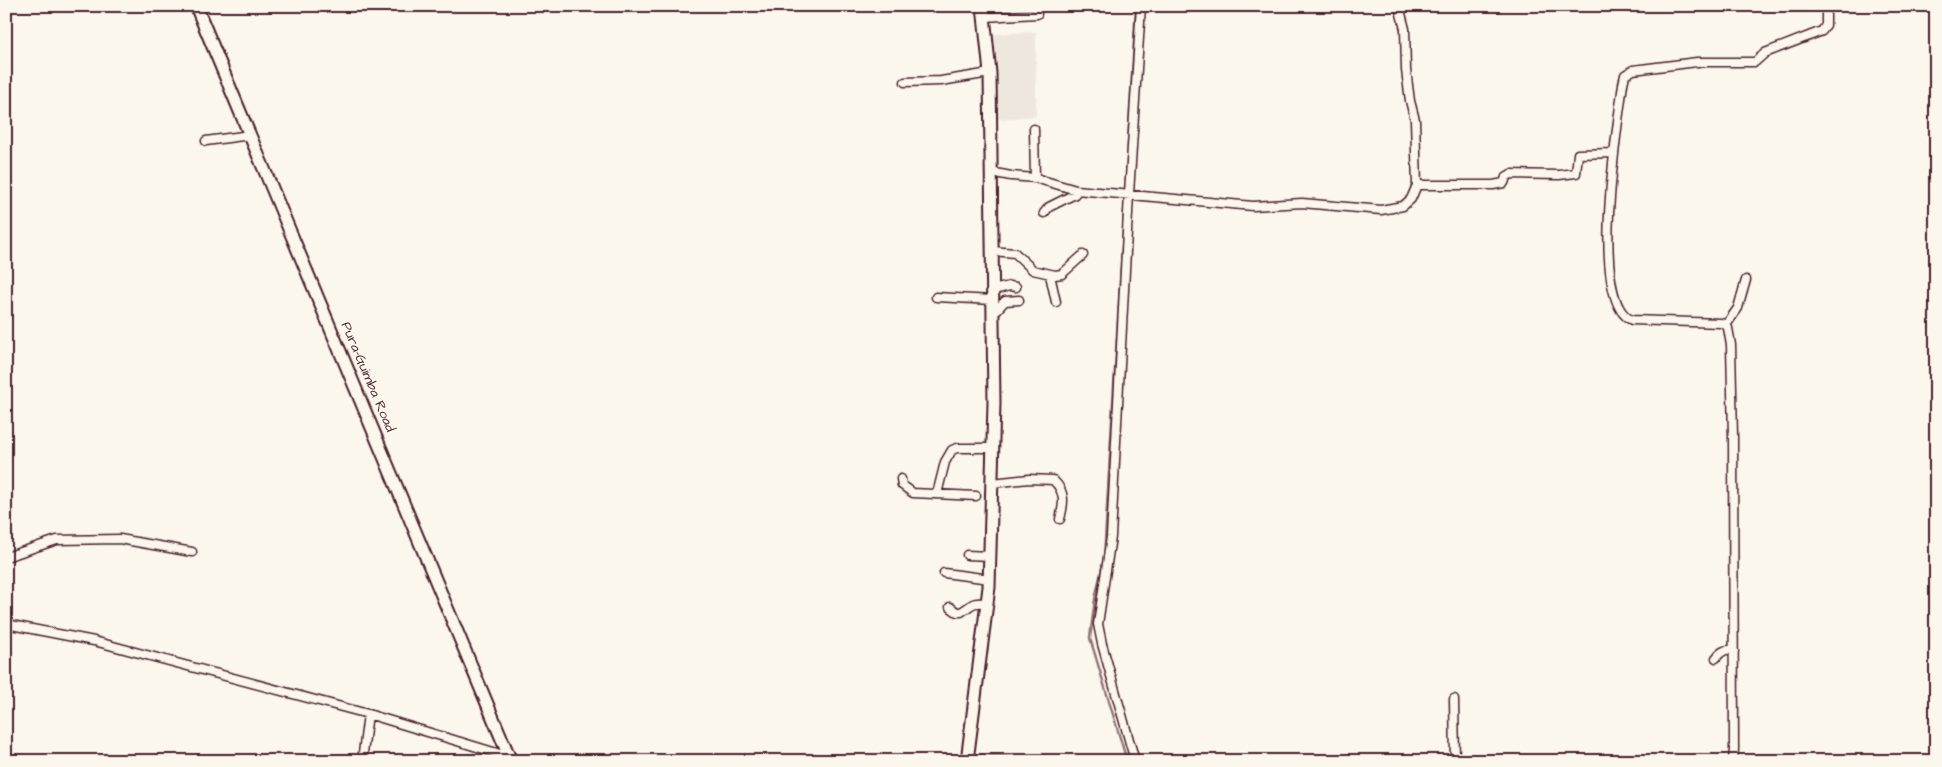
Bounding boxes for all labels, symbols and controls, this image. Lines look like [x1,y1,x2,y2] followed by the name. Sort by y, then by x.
[336,319,400,435] street label: Pura-Guimba Road

